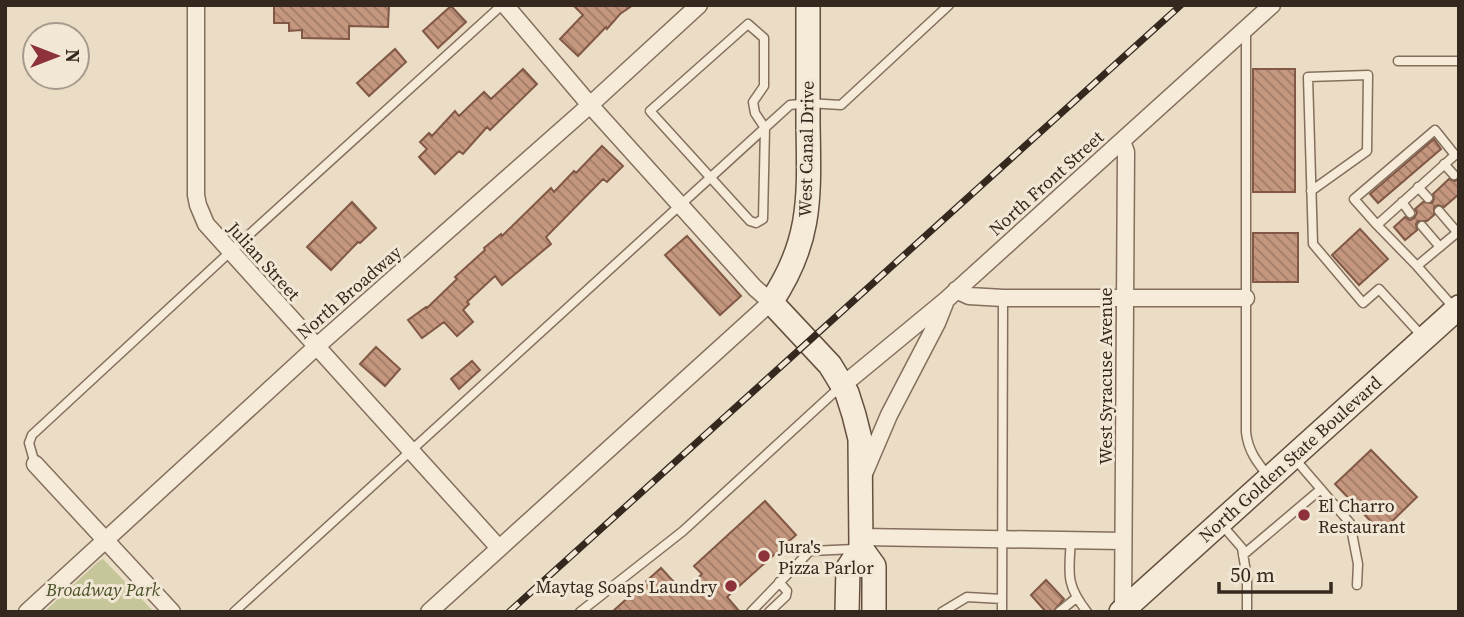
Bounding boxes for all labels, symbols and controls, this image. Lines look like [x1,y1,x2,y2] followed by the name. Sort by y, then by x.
[21,21,91,91] north arrow
[60,49,86,63] text: N
[792,81,820,217] street label: West Canal Drive
[983,125,1109,241] street label: North Front Street
[221,215,306,306] street label: Julian Street
[291,239,407,344] street label: North Broadway
[1093,287,1118,465] street label: West Syracuse Avenue
[1193,370,1387,548] street label: North Golden State Boulevard
[1318,493,1405,539] place label: El Charro Restaurant
[1296,507,1312,523] marker: El Charro Restaurant
[777,534,874,580] place label: Jura's Pizza Parlor
[756,548,772,564] marker: Jura's Pizza Parlor
[1219,550,1331,594] scale bar
[1230,560,1275,589] text: 50 m
[535,574,718,599] place label: Maytag Soaps Laundry
[45,577,161,602] park label: Broadway Park
[723,578,739,594] marker: Maytag Soaps Laundry

